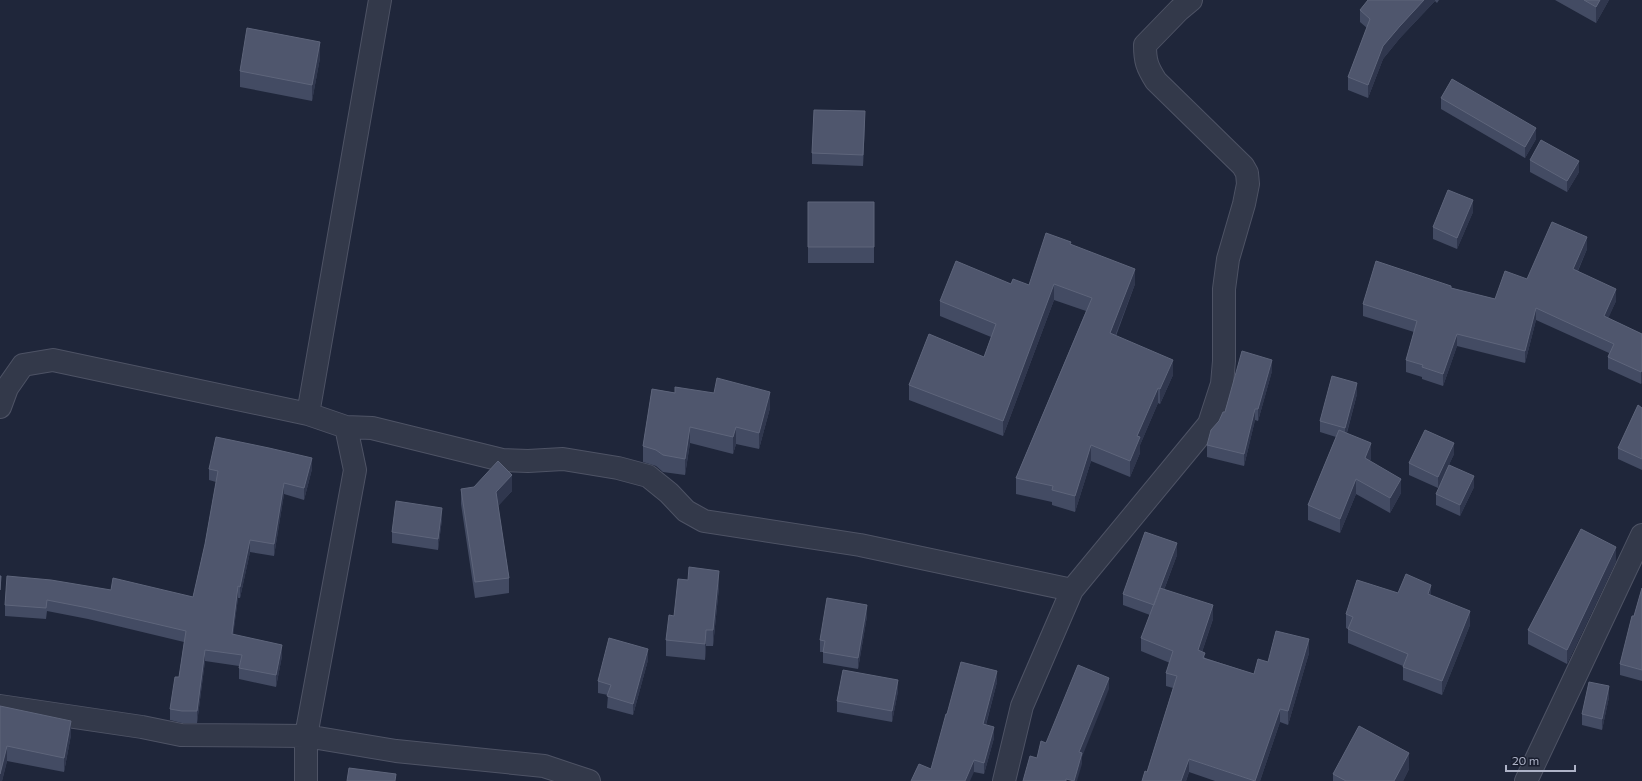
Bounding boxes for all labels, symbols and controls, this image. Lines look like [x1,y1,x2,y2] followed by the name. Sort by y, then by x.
[1506,747,1575,773] scale bar
[1512,753,1539,767] text: 20 m

